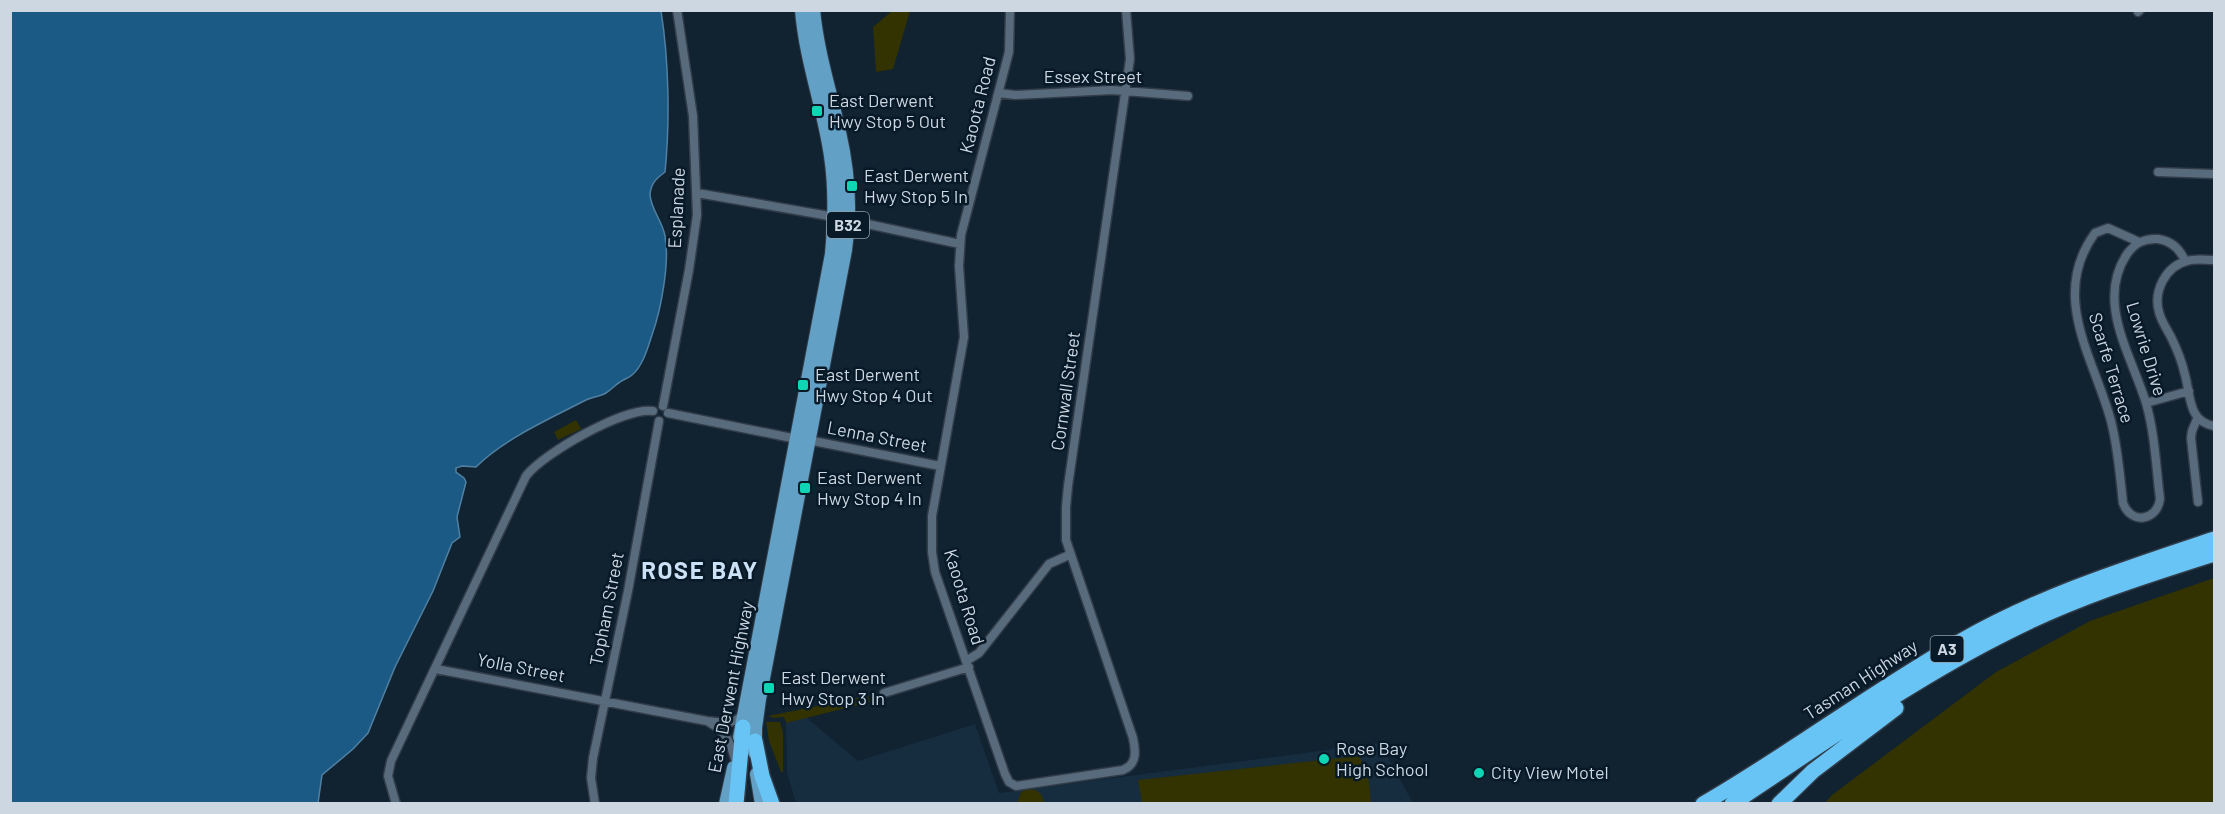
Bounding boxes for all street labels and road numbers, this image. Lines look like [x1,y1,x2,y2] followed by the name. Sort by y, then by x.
[954,54,1000,155] street label: Kaoota Road
[1044,65,1142,87] street label: Essex Street
[663,167,689,249] street label: Esplanade
[827,212,869,238] road number: B32
[2122,299,2172,398] street label: Lowrie Drive
[2085,310,2139,426] street label: Scarfe Terrace
[1046,330,1084,452] street label: Cornwall Street
[825,416,929,456] street label: Lenna Street
[940,546,990,647] street label: Kaoota Road
[584,550,628,667] street label: Topham Street
[703,599,757,775] street label: East Derwent Highway
[1800,634,1921,724] street label: Tasman Highway
[1930,636,1964,662] road number: A3
[475,648,567,686] street label: Yolla Street

